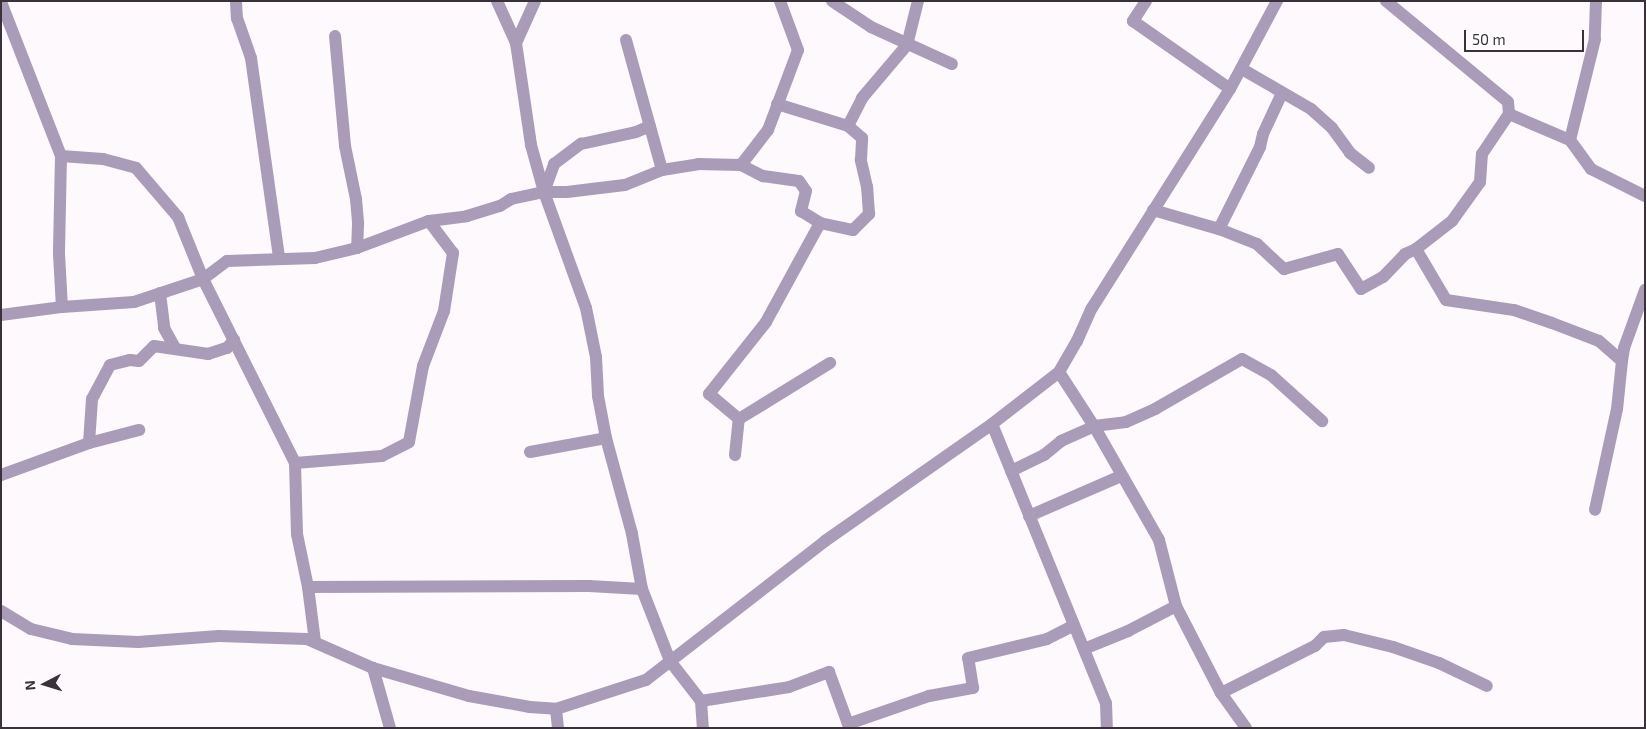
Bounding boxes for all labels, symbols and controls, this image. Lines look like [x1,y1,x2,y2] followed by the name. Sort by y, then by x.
[1466,20,1586,52] scale bar
[1472,30,1506,48] text: 50 m
[20,659,70,709] north arrow
[21,680,38,691] text: N

